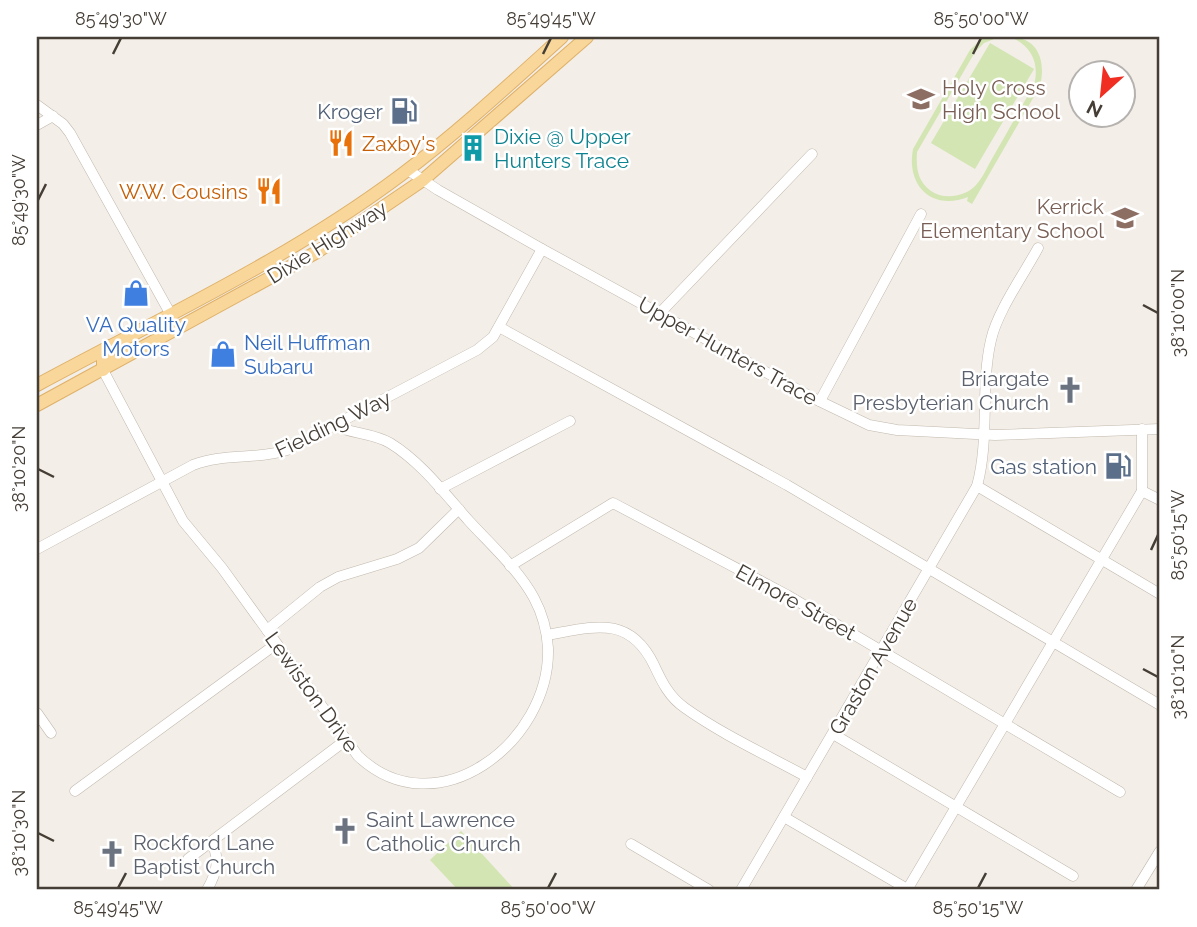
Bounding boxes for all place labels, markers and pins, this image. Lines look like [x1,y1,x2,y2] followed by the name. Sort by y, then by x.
[942,75,1060,124] place label: Holy Cross High School
[906,84,936,114] school or university icon: Holy Cross High School
[389,96,419,126] fuel station icon: Kroger
[317,99,384,124] place label: Kroger
[494,124,631,173] place label: Dixie @ Upper Hunters Trace
[326,128,356,158] restaurant icon: Zaxby's
[362,131,435,156] place label: Zaxby's
[458,133,488,163] building icon: Dixie @ Upper Hunters Trace
[254,176,284,206] restaurant icon: W.W. Cousins
[119,179,248,204] place label: W.W. Cousins
[920,194,1104,243] place label: Kerrick Elementary School
[1110,203,1140,233] school or university icon: Kerrick Elementary School
[121,278,151,308] shop icon: VA Quality Motors
[86,312,186,361] place label: VA Quality Motors
[244,330,371,379] place label: Neil Huffman Subaru
[208,339,238,369] shop icon: Neil Huffman Subaru
[852,366,1049,415] place label: Briargate Presbyterian Church
[1055,375,1085,405] church icon: Briargate Presbyterian Church
[1103,451,1133,481] fuel station icon: Gas station
[990,454,1097,479] place label: Gas station
[366,807,521,856] place label: Saint Lawrence Catholic Church
[330,816,360,846] church icon: Saint Lawrence Catholic Church
[133,830,275,879] place label: Rockford Lane Baptist Church
[97,839,127,869] church icon: Rockford Lane Baptist Church

